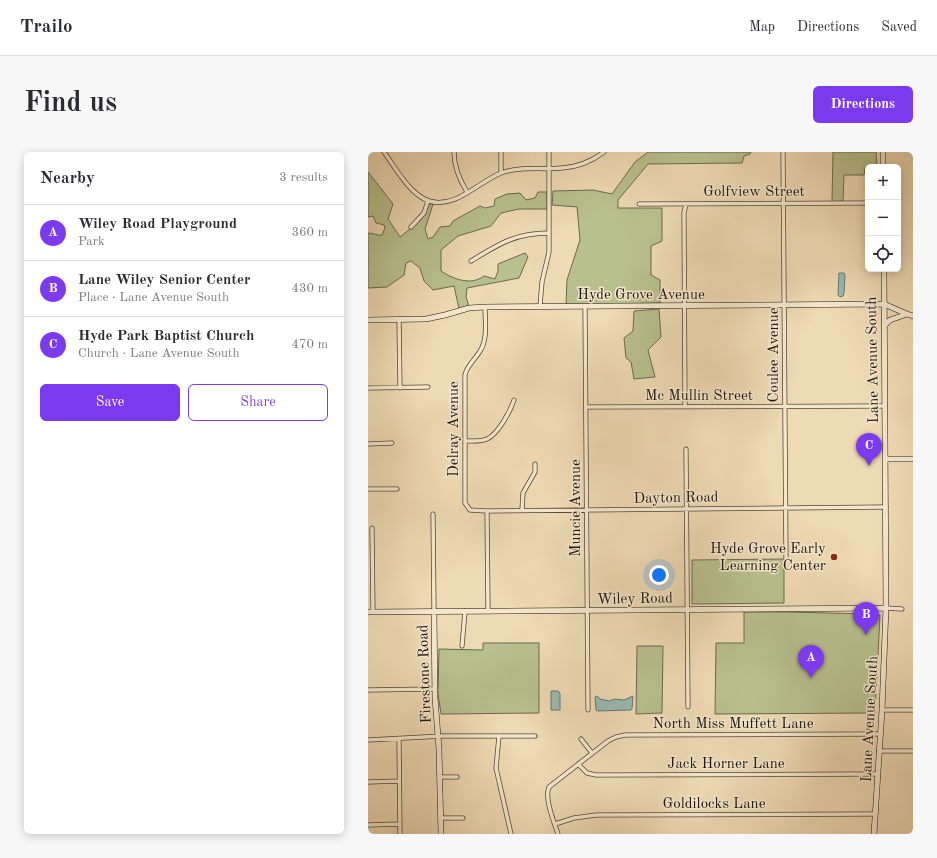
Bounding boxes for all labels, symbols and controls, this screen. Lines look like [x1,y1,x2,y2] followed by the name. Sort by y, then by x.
[20,18,73,37] text: Trailo
[749,20,775,34] text: Map
[797,20,859,34] text: Directions
[881,20,917,34] text: Saved
[813,86,913,123] button: Directions
[24,90,117,118] text: Find us
[865,164,901,272] map controls
[865,164,901,200] button: +
[40,170,95,187] text: Nearby
[279,171,328,184] text: 3 results
[703,185,805,200] street label: Golfview Street
[865,200,901,236] button: −
[78,217,237,232] text: Wiley Road Playground
[48,226,58,239] text: A
[291,226,328,239] text: 360 m
[78,235,105,248] text: Park
[865,236,901,272] button: locate
[78,273,250,288] text: Lane Wiley Senior Center
[48,282,58,295] text: B
[291,282,328,295] text: 430 m
[577,288,705,303] street label: Hyde Grove Avenue
[78,291,229,304] text: Place · Lane Avenue South
[865,297,882,423] street label: Lane Avenue South
[767,307,782,403] street label: Coulee Avenue
[78,329,254,344] text: Hyde Park Baptist Church
[49,338,57,351] text: C
[291,338,328,351] text: 470 m
[78,347,240,360] text: Church · Lane Avenue South
[447,381,462,477] street label: Delray Avenue
[40,384,180,421] button: Save
[188,384,328,421] button: Share
[645,389,753,404] street label: Mc Mullin Street
[856,433,882,466] pin: C
[569,459,584,557] street label: Muncie Avenue
[633,490,719,507] street label: Dayton Road
[710,542,826,574] place label: Hyde Grove Early Learning Center
[829,552,839,562] marker: Hyde Grove Early Learning Center
[649,565,669,585] your location
[597,591,673,608] street label: Wiley Road
[853,602,879,635] pin: B
[416,624,435,724] street label: Firestone Road
[798,645,824,678] pin: A
[860,655,881,783] street label: Lane Avenue South
[652,717,814,732] street label: North Miss Muffett Lane
[667,757,785,772] street label: Jack Horner Lane
[662,797,766,812] street label: Goldilocks Lane

